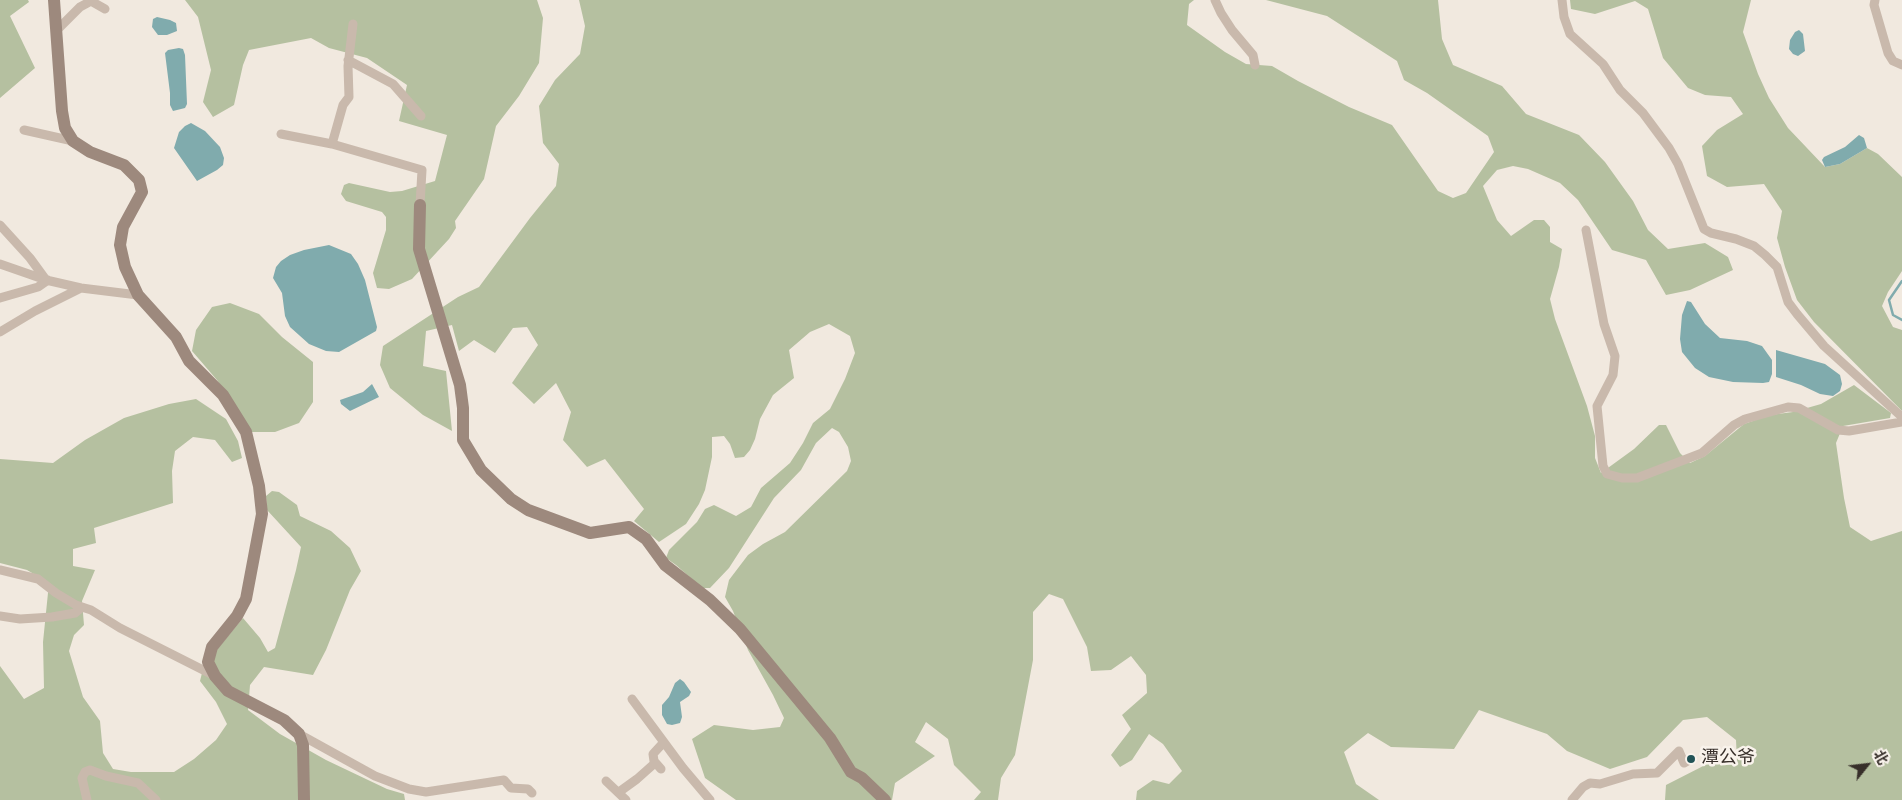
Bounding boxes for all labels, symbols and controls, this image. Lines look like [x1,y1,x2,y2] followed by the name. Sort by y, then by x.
[1842,740,1892,790] north arrow
[1869,747,1892,768] text: 北
[1701,748,1755,770] place label: 潭公爷
[1685,753,1697,765] marker: 潭公爷

